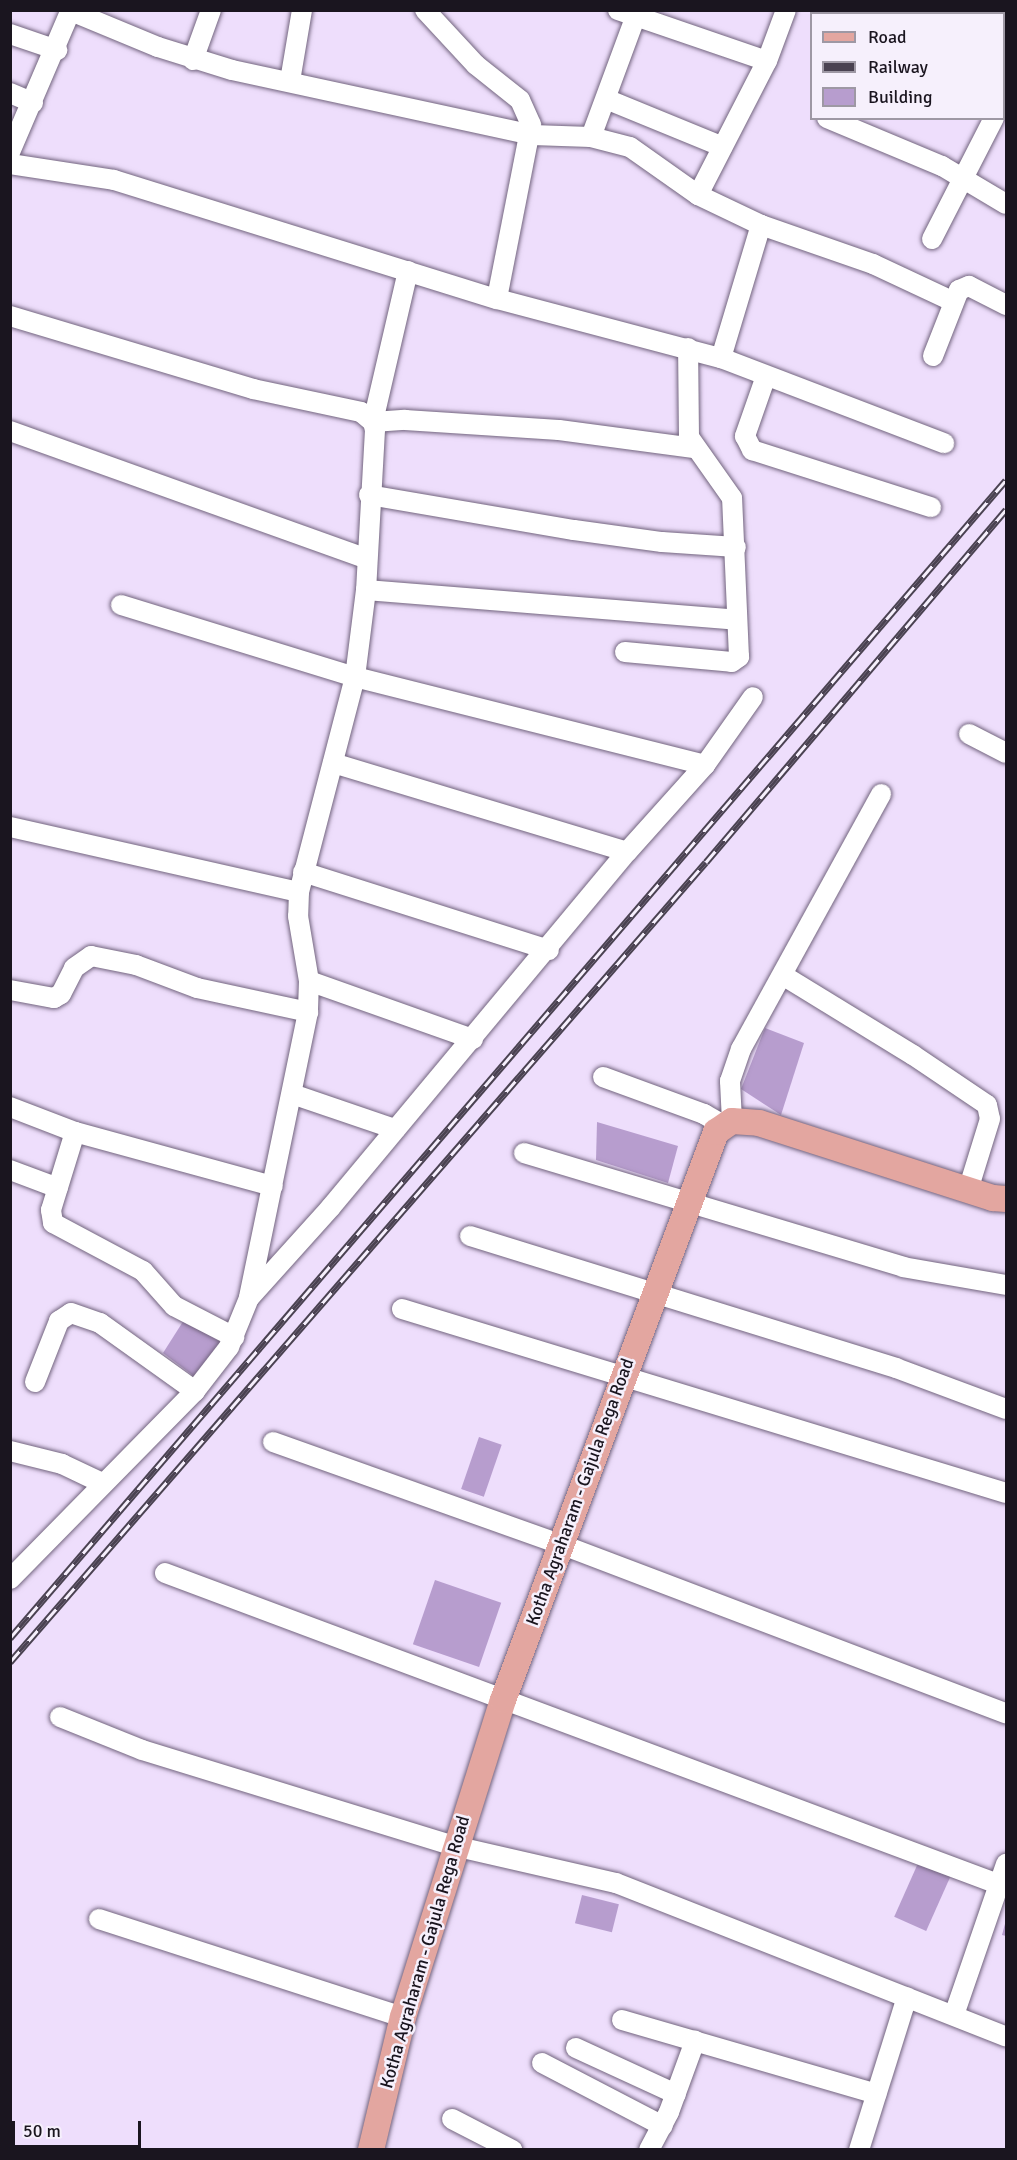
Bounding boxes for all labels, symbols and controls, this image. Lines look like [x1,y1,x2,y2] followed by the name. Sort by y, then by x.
[810,12,1005,120] legend
[868,26,907,48] text: Road
[868,56,928,78] text: Railway
[868,86,932,108] text: Building
[522,1356,638,1628] street label: Kotha Agraharam - Gajula Rega Road
[376,1813,474,2091] street label: Kotha Agraharam - Gajula Rega Road
[15,2109,144,2147] scale bar
[23,2120,61,2142] text: 50 m

